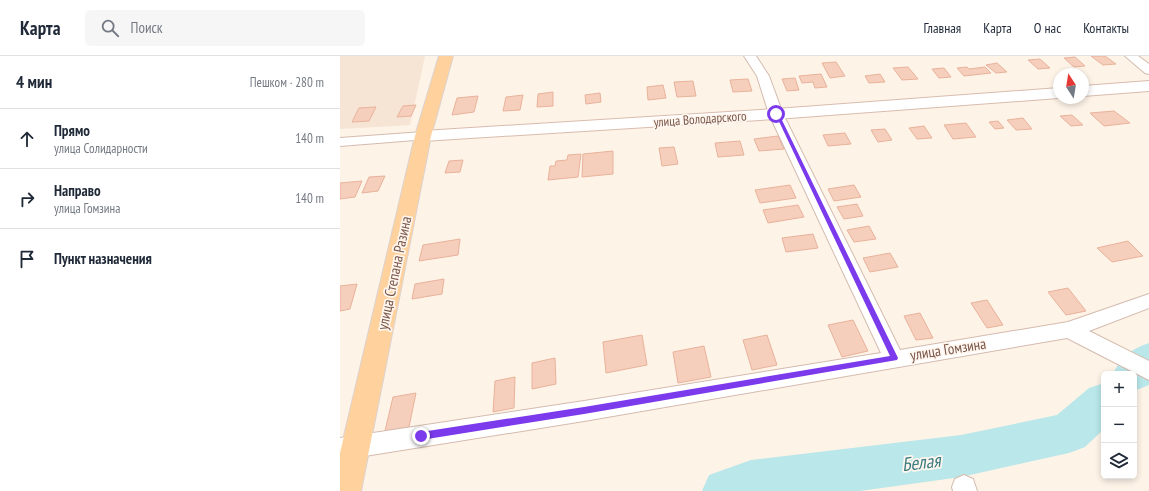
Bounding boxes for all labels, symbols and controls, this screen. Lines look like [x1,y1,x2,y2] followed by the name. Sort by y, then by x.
[85,10,365,46] search box
[20,16,61,40] text: Карта
[99,17,121,39] icon: search
[131,18,163,37] text: Поиск
[923,19,961,37] text: Главная
[983,19,1012,37] text: Карта
[1034,19,1061,37] text: О нас
[1083,19,1129,37] text: Контакты
[1053,68,1089,104] north arrow
[16,71,52,93] text: 4 мин
[250,74,324,91] text: Пешком · 280 m
[767,105,785,123] route start
[653,107,747,131] street label: улица Володарского
[54,121,90,140] text: Прямо
[16,128,38,150] icon: ahead
[295,130,324,147] text: 140 m
[54,140,148,157] text: улица Солидарности
[54,181,101,200] text: Направо
[16,188,38,210] icon: right
[295,190,324,207] text: 140 m
[54,200,120,217] text: улица Гомзина
[373,214,415,332] street label: улица Степана Разина
[16,248,38,270] icon: arrive
[54,249,152,268] text: Пункт назначения
[909,334,987,364] street label: улица Гомзина
[1101,371,1137,479] map controls
[1101,371,1137,407] button: +
[1101,407,1137,443] button: −
[412,427,430,445] route end
[1101,443,1137,479] button: layers
[900,448,943,476] water label: Белая

